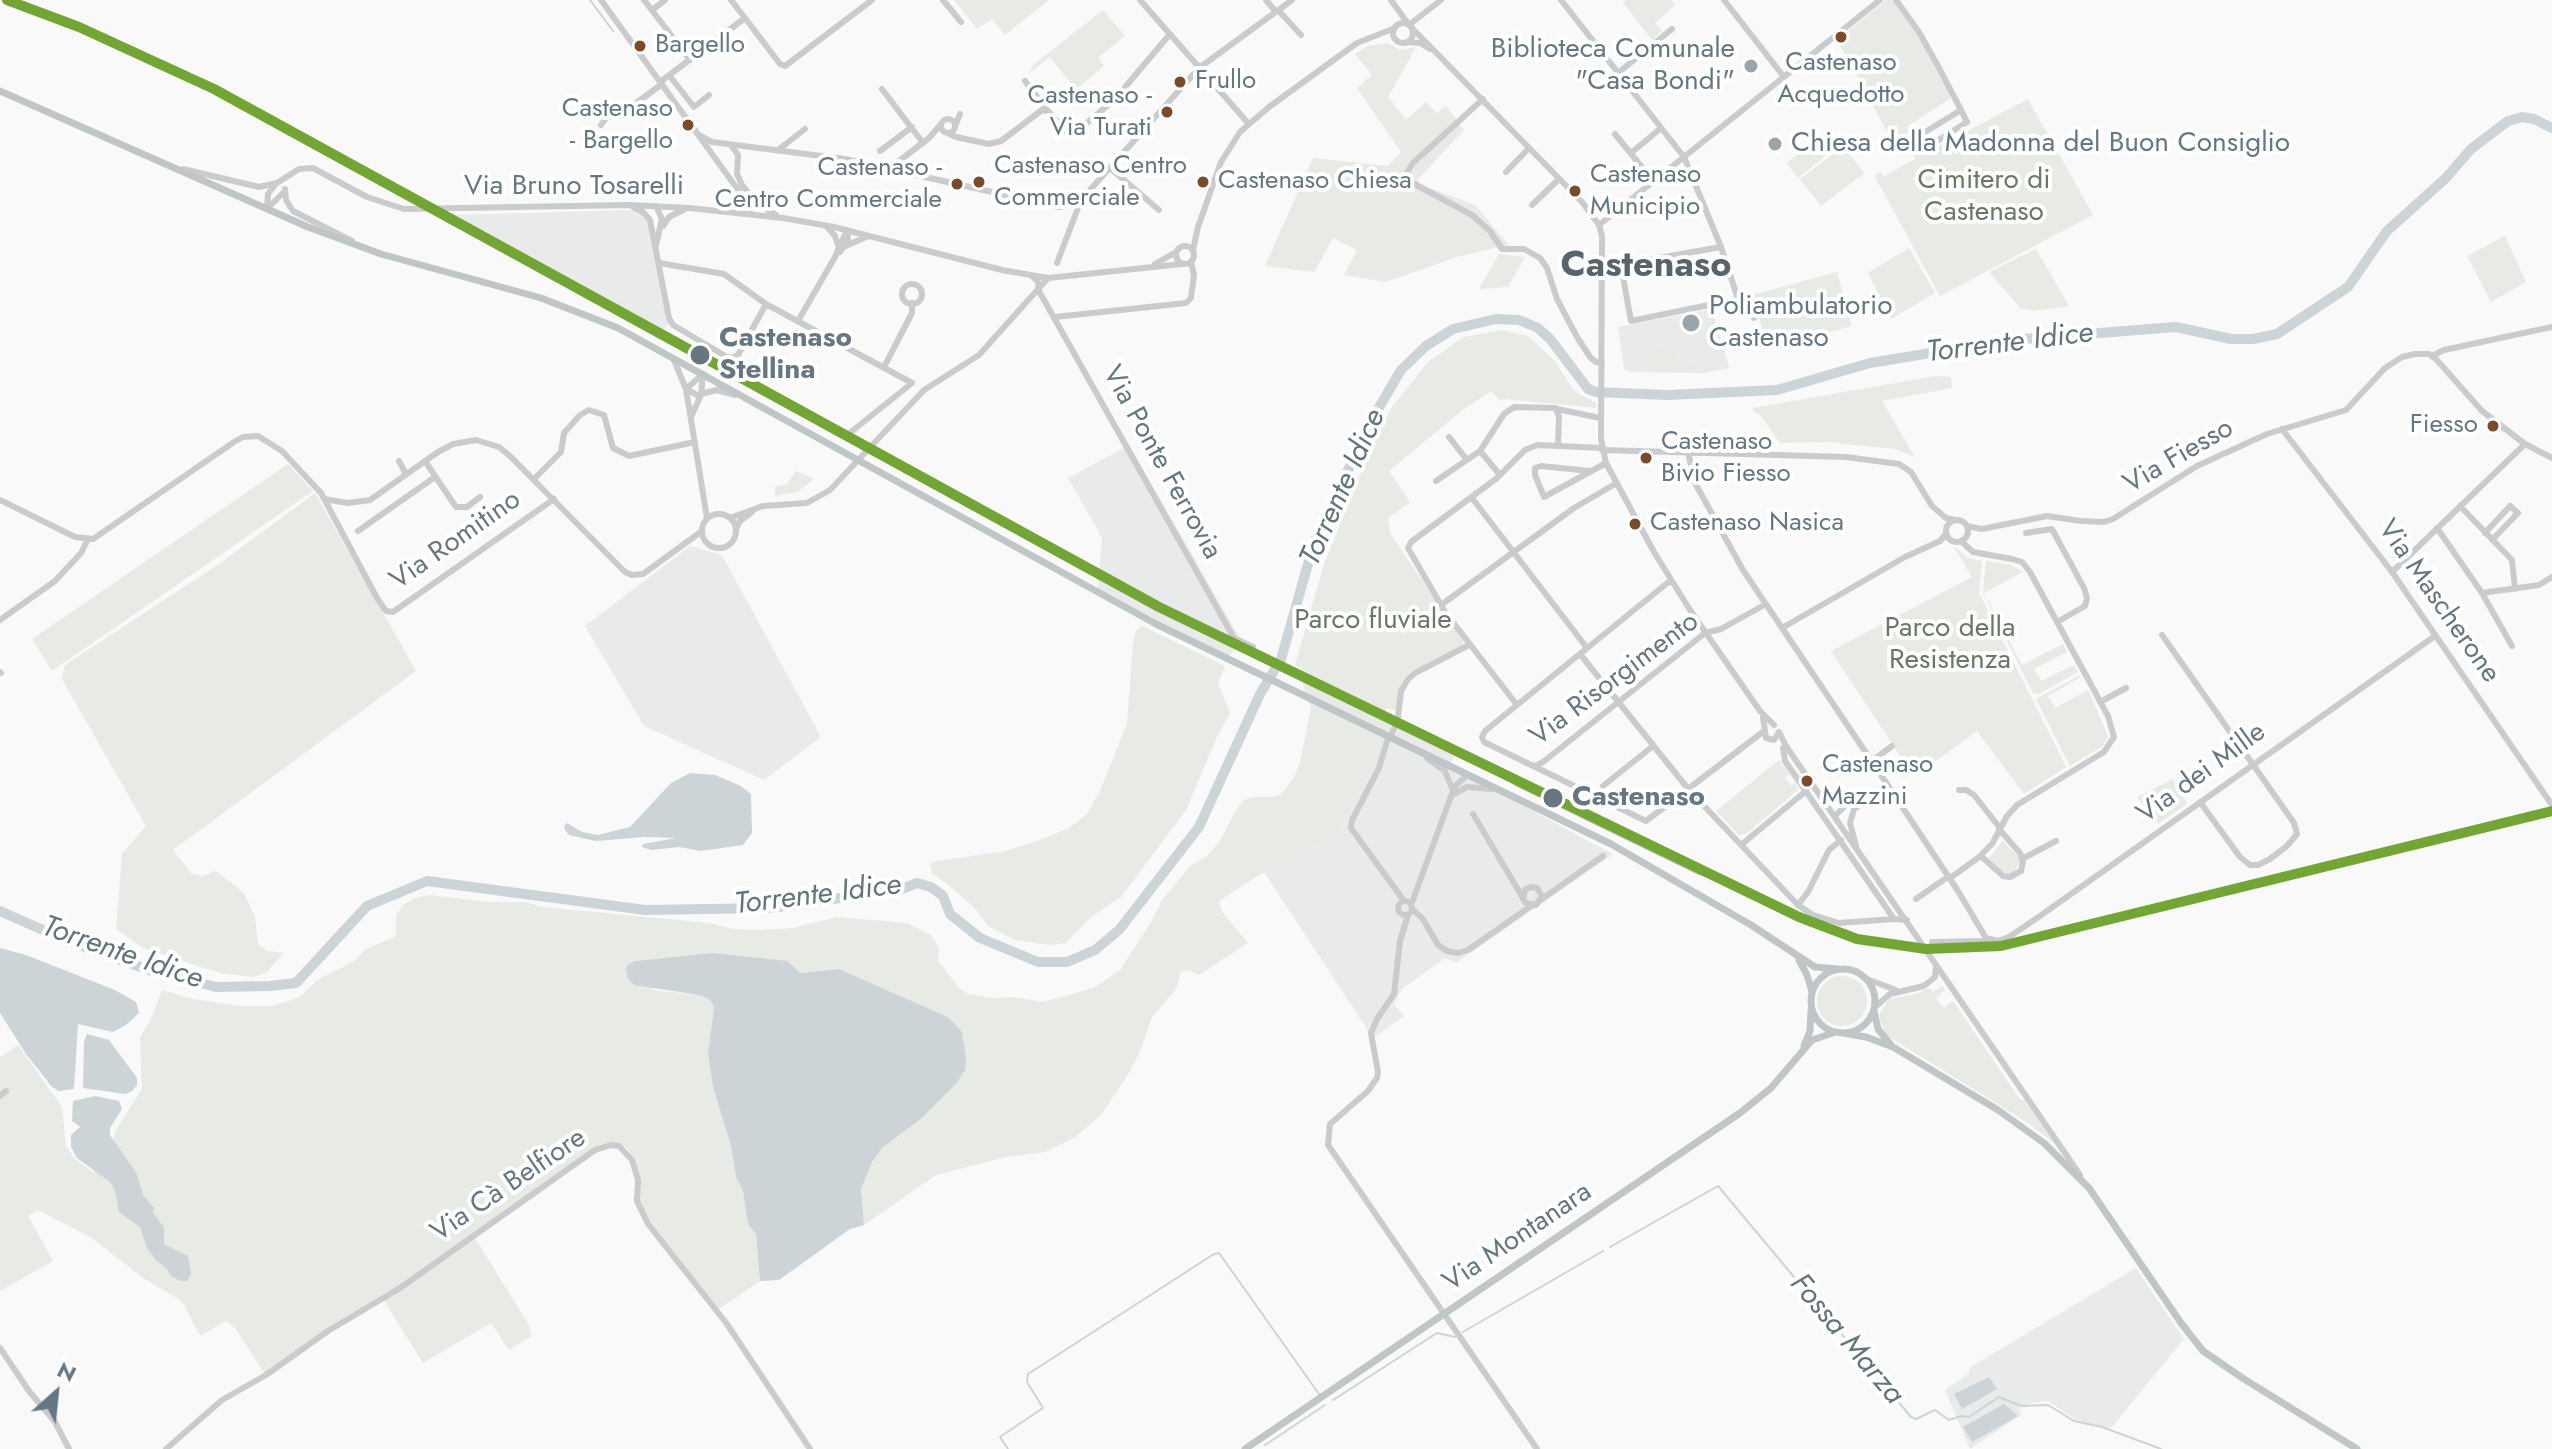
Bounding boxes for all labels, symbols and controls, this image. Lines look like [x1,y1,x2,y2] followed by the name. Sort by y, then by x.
[1833,29,1849,45] marker: Castenaso Acquedotto
[655,30,745,62] place label: Bargello
[1491,33,1735,99] place label: Biblioteca Comunale "Casa Bondi"
[632,38,648,54] marker: Bargello
[1777,48,1905,110] place label: Castenaso Acquedotto
[1742,57,1760,75] marker: Biblioteca Comunale "Casa Bondi"
[1195,66,1256,98] place label: Frullo
[1172,74,1188,90] marker: Frullo
[1027,81,1152,142] place label: Castenaso - Via Turati
[562,94,673,156] place label: Castenaso - Bargello
[1159,104,1175,120] marker: Castenaso - Via Turati
[680,117,696,133] marker: Castenaso - Bargello
[1791,127,2290,161] place label: Chiesa della Madonna del Buon Consiglio
[1766,135,1784,153] marker: Chiesa della Madonna del Buon Consiglio
[994,151,1187,212] place label: Castenaso Centro Commerciale
[715,153,942,214] place label: Castenaso - Centro Commerciale
[1590,160,1701,222] place label: Castenaso Municipio
[1918,164,2050,230] park label: Cimitero di Castenaso
[1218,166,1412,198] place label: Castenaso Chiesa
[464,170,684,204] street label: Via Bruno Tosarelli
[971,174,987,190] marker: Castenaso Centro Commerciale
[1195,174,1211,190] marker: Castenaso Chiesa
[949,176,965,192] marker: Castenaso - Centro Commerciale
[1567,183,1583,199] marker: Castenaso Municipio
[1561,245,1731,289] district label: Castenaso
[1709,290,1893,356] place label: Poliambulatorio Castenaso
[1680,312,1702,334] marker: Poliambulatorio Castenaso
[1925,316,2095,372] water label: Torrente Idice
[719,322,852,388] place label: Castenaso Stellina
[688,343,712,367] marker: Castenaso Stellina
[1094,360,1228,566] street label: Via Ponte Ferrovia
[1294,404,1394,572] water label: Torrente Idice
[2410,410,2478,442] place label: Fiesso
[2118,412,2240,502] street label: Via Fiesso
[2485,418,2501,434] marker: Fiesso
[1661,427,1791,488] place label: Castenaso Bivio Fiesso
[1638,450,1654,466] marker: Castenaso Bivio Fiesso
[384,484,528,598] street label: Via Romitino
[1650,508,1844,540] place label: Castenaso Nasica
[2369,514,2507,690] street label: Via Mascherone
[1627,516,1643,532] marker: Castenaso Nasica
[1294,604,1452,638] park label: Parco fluviale
[1524,606,1706,754] street label: Via Risorgimento
[1885,612,2015,678] park label: Parco della Resistenza
[2131,716,2273,832] street label: Via dei Mille
[1822,750,1933,812] place label: Castenaso Mazzini
[1799,773,1815,789] marker: Castenaso Mazzini
[1572,781,1705,815] place label: Castenaso
[1541,786,1565,810] marker: Castenaso
[733,868,903,924] water label: Torrente Idice
[37,910,207,998] water label: Torrente Idice
[425,1122,593,1250] street label: Via Cà Belfiore
[1437,1176,1599,1300] street label: Via Montanara
[1781,1267,1911,1413] water label: Fossa Marza
[16,1353,96,1433] north arrow
[52,1353,82,1390] text: N

